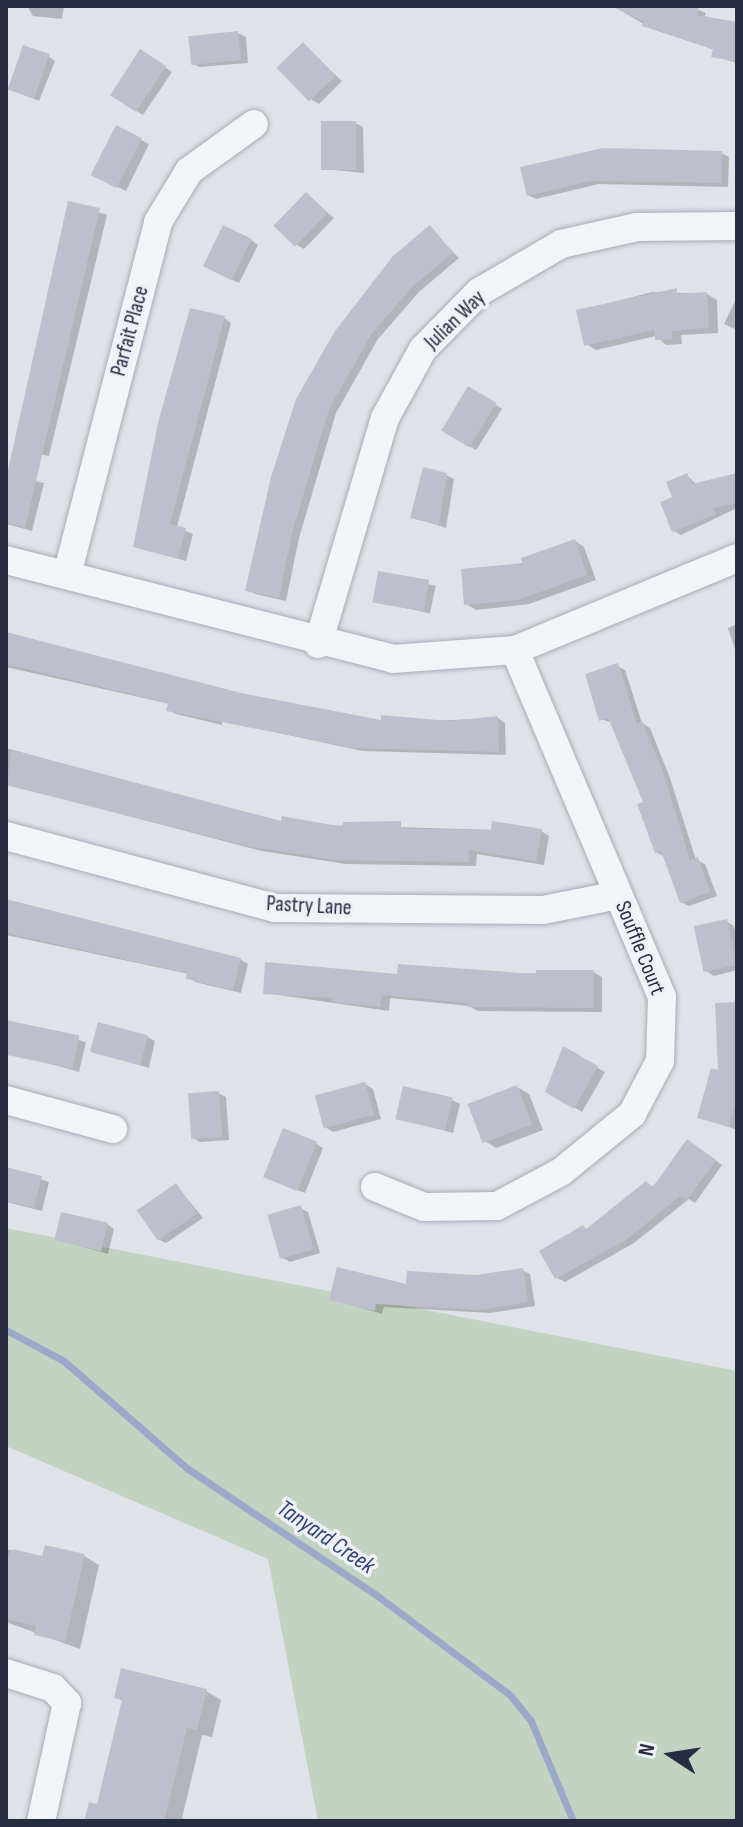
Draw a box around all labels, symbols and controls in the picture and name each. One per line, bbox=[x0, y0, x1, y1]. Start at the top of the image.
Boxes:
street label: Parfait Place bbox=[105, 283, 155, 379]
street label: Julian Way bbox=[419, 285, 491, 355]
street label: Pastry Lane bbox=[266, 891, 352, 921]
street label: Souffle Court bbox=[609, 897, 671, 999]
water label: Tanyard Creek bbox=[272, 1494, 380, 1580]
north arrow bbox=[631, 1715, 711, 1795]
text: N bbox=[633, 1741, 661, 1758]

